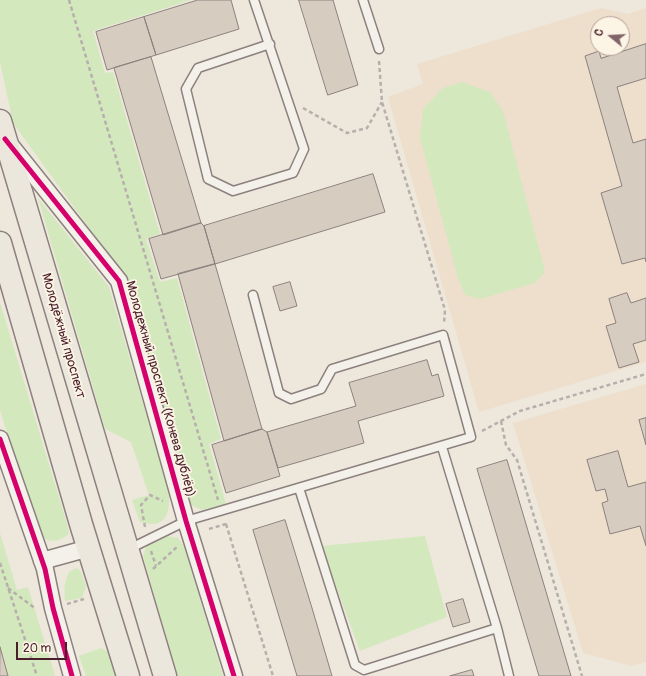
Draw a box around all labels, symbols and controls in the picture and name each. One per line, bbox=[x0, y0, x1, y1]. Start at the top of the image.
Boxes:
north arrow bbox=[590, 16, 630, 56]
text: С bbox=[592, 27, 606, 38]
street label: Молодёжный проспект bbox=[38, 271, 88, 401]
street label: Молодежный проспект (Конева дублёр) bbox=[122, 279, 198, 499]
scale bar bbox=[18, 634, 69, 660]
text: 20 m bbox=[23, 641, 51, 656]

